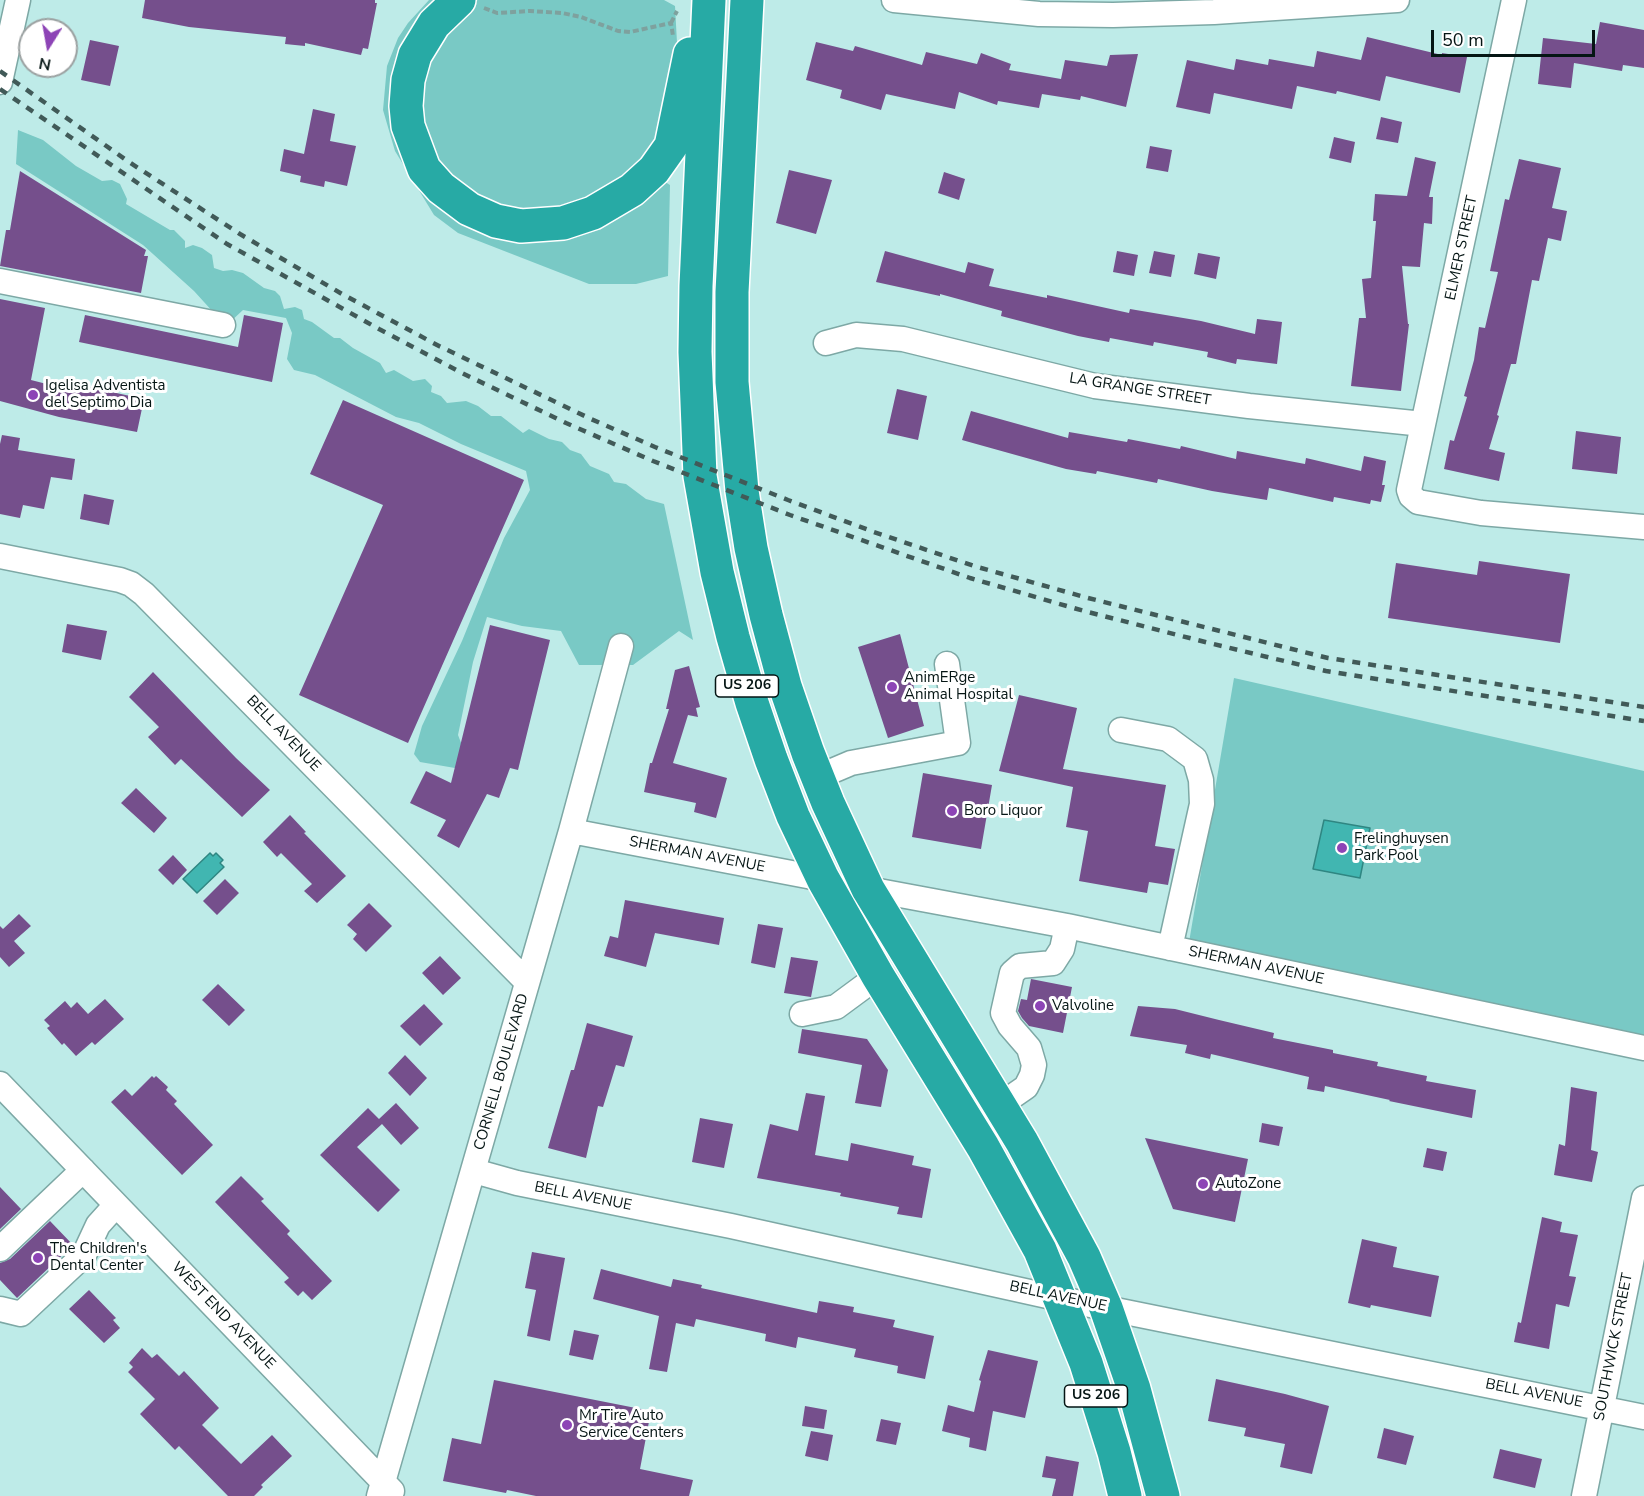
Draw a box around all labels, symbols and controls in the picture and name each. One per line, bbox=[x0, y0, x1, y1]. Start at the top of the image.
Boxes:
north arrow bbox=[18, 18, 78, 78]
scale bar bbox=[1434, 18, 1598, 56]
text: 50 m bbox=[1442, 28, 1484, 52]
text: N bbox=[37, 52, 53, 76]
street label: ELMER STREET bbox=[1442, 194, 1482, 302]
street label: LA GRANGE STREET bbox=[1068, 370, 1212, 410]
place label: Igelisa Adventista del Septimo Dia bbox=[45, 377, 165, 412]
marker: Igelisa Adventista del Septimo Dia bbox=[26, 388, 40, 402]
place label: AnimERge Animal Hospital bbox=[904, 669, 1013, 704]
road number: US 206 bbox=[716, 675, 778, 697]
marker: AnimERge Animal Hospital bbox=[885, 680, 899, 694]
street label: BELL AVENUE bbox=[242, 692, 324, 776]
place label: Boro Liquor bbox=[964, 802, 1042, 820]
marker: Boro Liquor bbox=[945, 804, 959, 818]
place label: Frelinghuysen Park Pool bbox=[1354, 830, 1449, 865]
street label: SHERMAN AVENUE bbox=[628, 833, 766, 877]
marker: Frelinghuysen Park Pool bbox=[1335, 841, 1349, 855]
street label: SHERMAN AVENUE bbox=[1187, 943, 1325, 989]
street label: CORNELL BOULEVARD bbox=[471, 992, 533, 1152]
place label: Valvoline bbox=[1052, 997, 1114, 1015]
marker: Valvoline bbox=[1033, 999, 1047, 1013]
place label: AutoZone bbox=[1215, 1175, 1281, 1193]
marker: AutoZone bbox=[1196, 1177, 1210, 1191]
street label: BELL AVENUE bbox=[533, 1179, 633, 1215]
place label: The Children's Dental Center bbox=[50, 1240, 147, 1275]
marker: The Children's Dental Center bbox=[31, 1251, 45, 1265]
street label: WEST END AVENUE bbox=[167, 1259, 279, 1373]
street label: SOUTHWICK STREET bbox=[1591, 1272, 1637, 1422]
street label: BELL AVENUE bbox=[1008, 1278, 1108, 1316]
street label: BELL AVENUE bbox=[1484, 1376, 1584, 1412]
road number: US 206 bbox=[1064, 1385, 1128, 1407]
place label: Mr Tire Auto Service Centers bbox=[579, 1407, 684, 1442]
marker: Mr Tire Auto Service Centers bbox=[560, 1418, 574, 1432]

